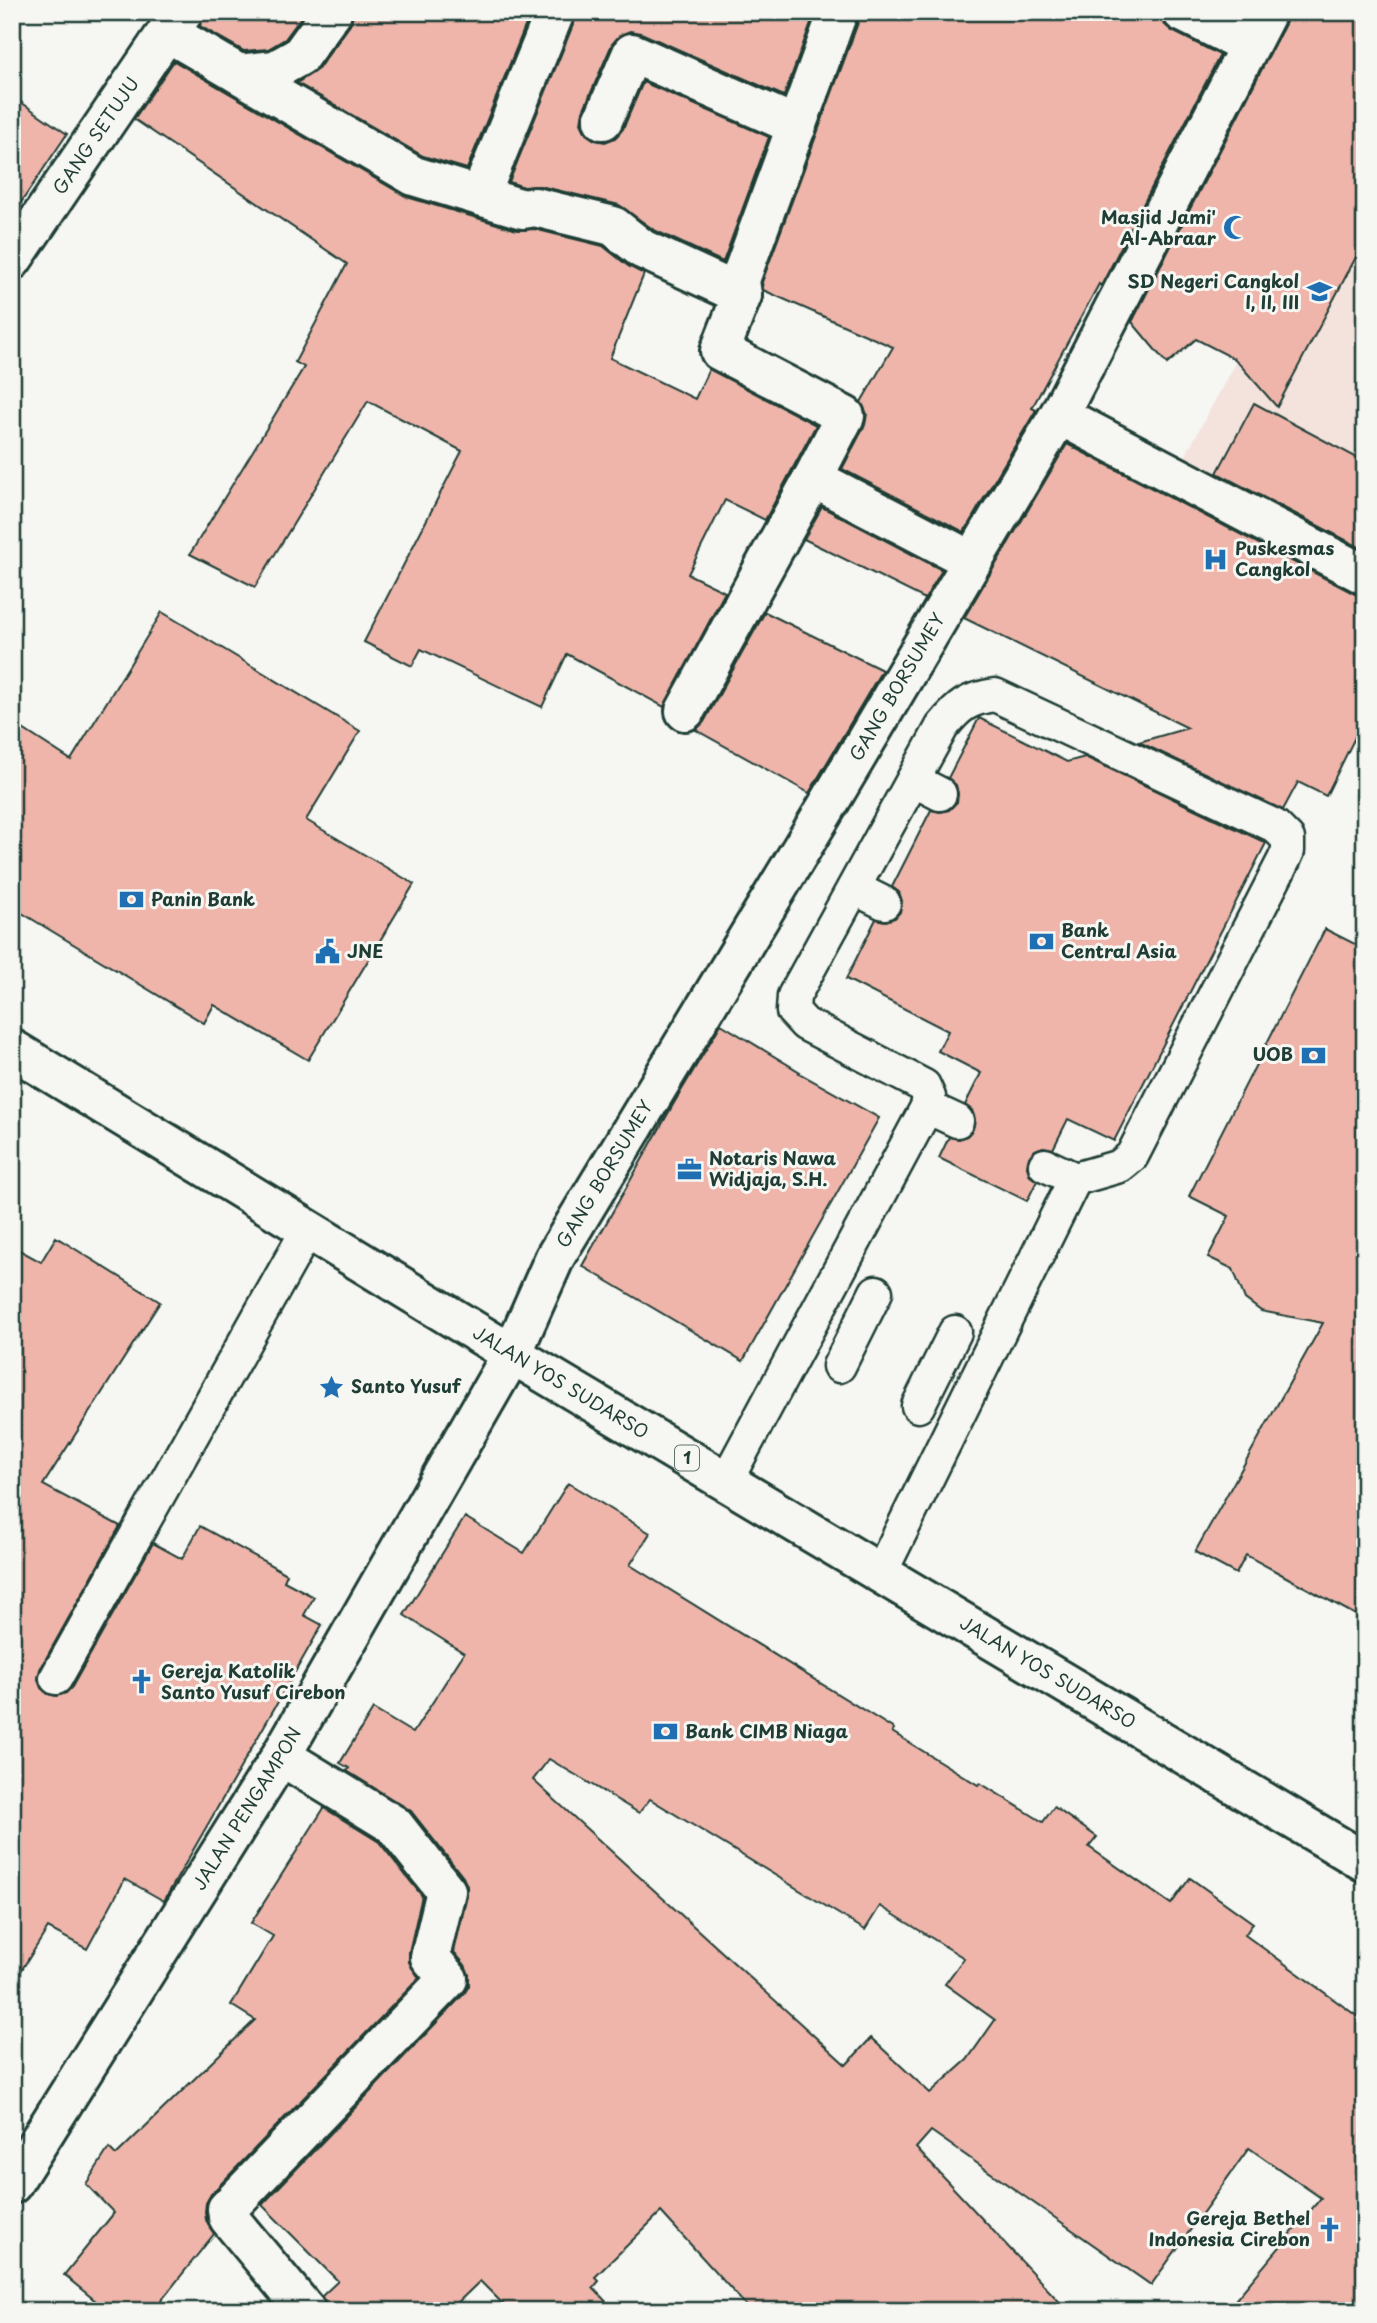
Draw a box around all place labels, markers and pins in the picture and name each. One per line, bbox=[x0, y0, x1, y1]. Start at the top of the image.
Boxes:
place label: Masjid Jami' Al-Abraar bbox=[1101, 203, 1217, 251]
mosque icon: Masjid Jami' Al-Abraar bbox=[1222, 214, 1250, 242]
place label: SD Negeri Cangkol I, II, III bbox=[1128, 267, 1299, 315]
school or university icon: SD Negeri Cangkol I, II, III bbox=[1305, 278, 1333, 306]
place label: Puskesmas Cangkol bbox=[1235, 534, 1334, 582]
hospital icon: Puskesmas Cangkol bbox=[1201, 545, 1229, 573]
place label: Panin Bank bbox=[151, 885, 255, 912]
bank icon: Panin Bank bbox=[117, 886, 145, 914]
place label: Bank Central Asia bbox=[1061, 916, 1177, 964]
bank icon: Bank Central Asia bbox=[1027, 927, 1055, 955]
place label: JNE bbox=[347, 937, 383, 964]
public building icon: JNE bbox=[313, 938, 341, 966]
place label: UOB bbox=[1252, 1040, 1293, 1067]
bank icon: UOB bbox=[1299, 1041, 1327, 1069]
place label: Notaris Nawa Widjaja, S.H. bbox=[709, 1144, 836, 1192]
office icon: Notaris Nawa Widjaja, S.H. bbox=[675, 1155, 703, 1183]
place label: Santo Yusuf bbox=[351, 1372, 462, 1399]
place icon: Santo Yusuf bbox=[317, 1373, 345, 1401]
place label: Gereja Katolik Santo Yusuf Cirebon bbox=[161, 1657, 346, 1705]
church icon: Gereja Katolik Santo Yusuf Cirebon bbox=[127, 1668, 155, 1696]
place label: Bank CIMB Niaga bbox=[685, 1717, 849, 1744]
bank icon: Bank CIMB Niaga bbox=[651, 1718, 679, 1746]
place label: Gereja Bethel Indonesia Cirebon bbox=[1149, 2204, 1310, 2252]
church icon: Gereja Bethel Indonesia Cirebon bbox=[1316, 2215, 1344, 2243]

